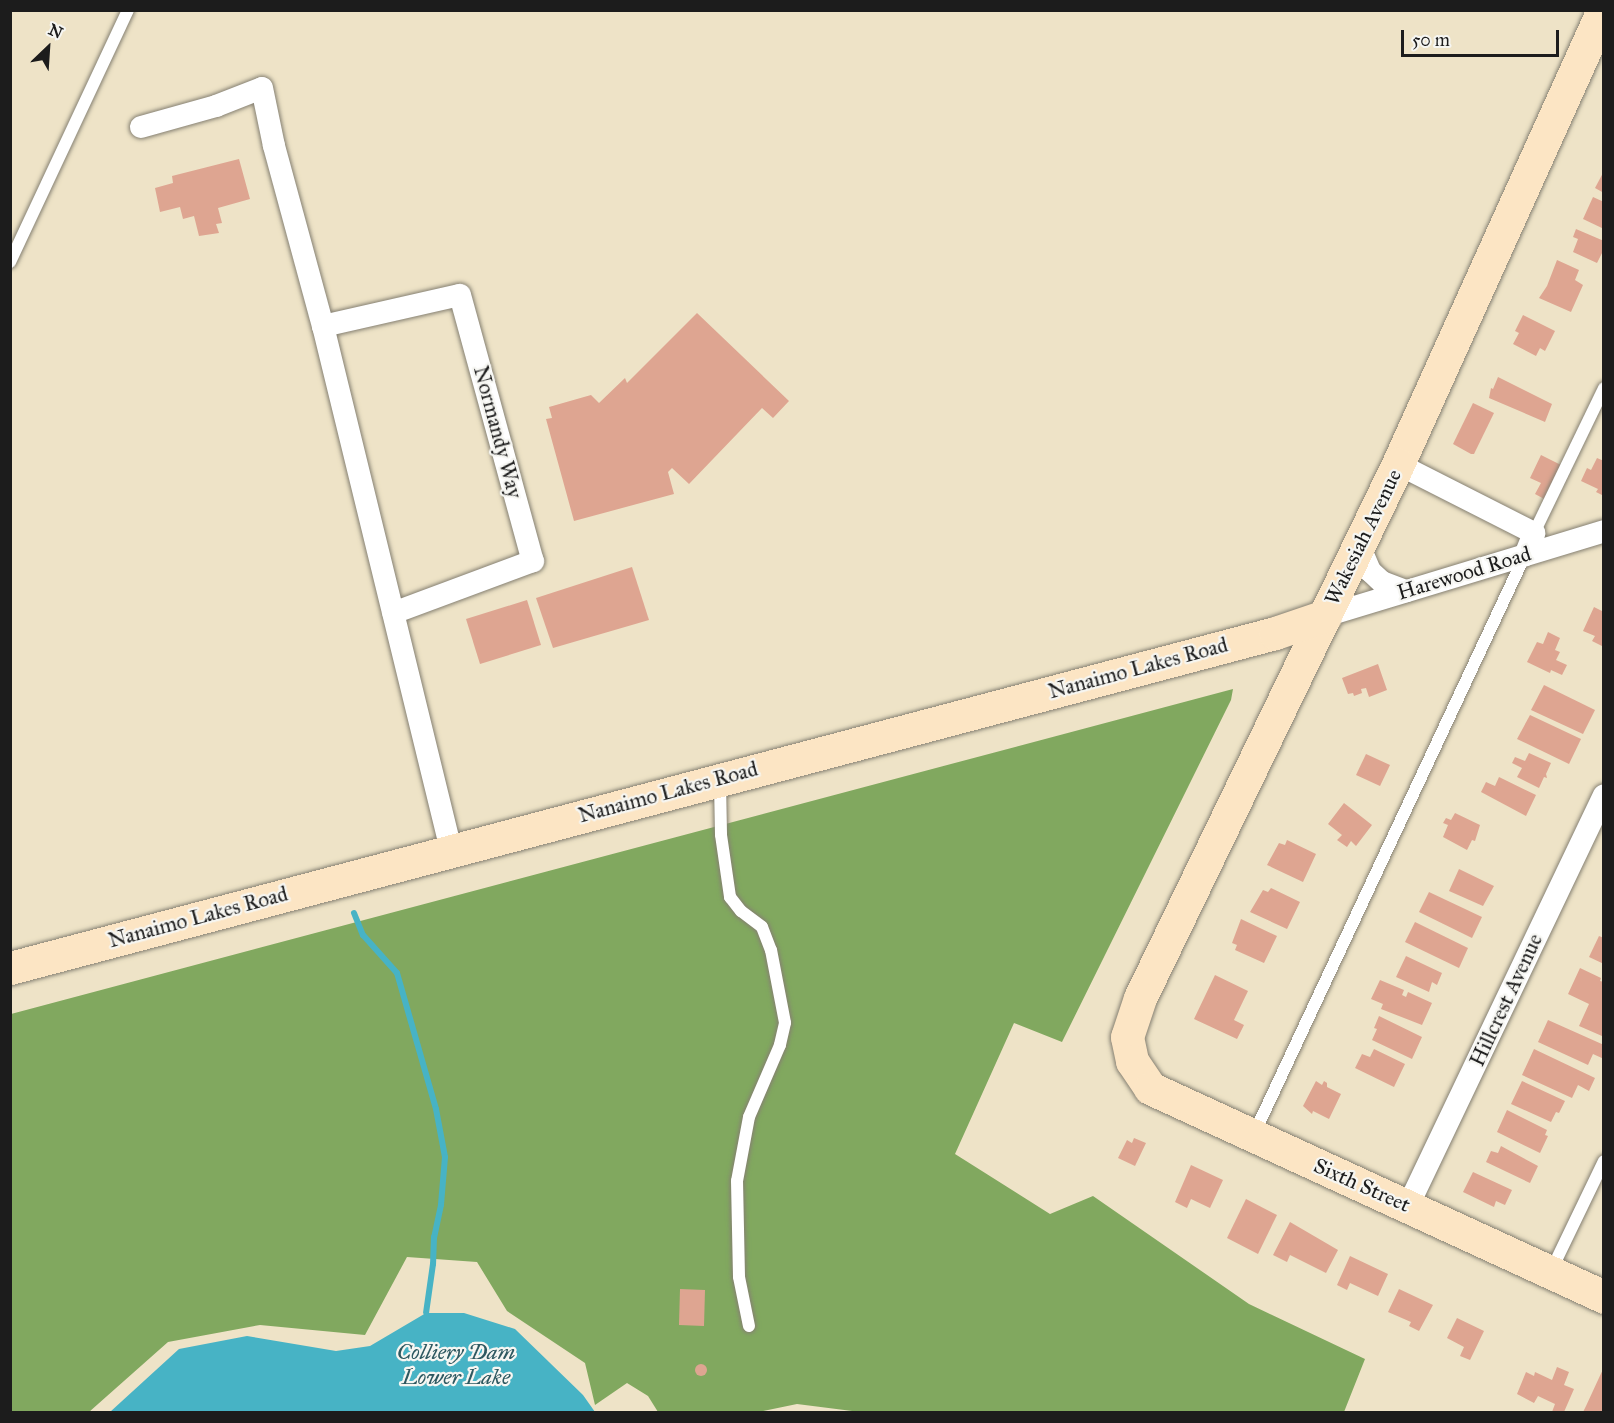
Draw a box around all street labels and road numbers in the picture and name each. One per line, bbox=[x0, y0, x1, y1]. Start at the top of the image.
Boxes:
street label: Normandy Way bbox=[468, 363, 528, 501]
street label: Wakesiah Avenue bbox=[1319, 465, 1407, 609]
street label: Harewood Road bbox=[1394, 541, 1534, 605]
street label: Nanaimo Lakes Road bbox=[1046, 632, 1230, 704]
street label: Nanaimo Lakes Road bbox=[576, 756, 760, 828]
street label: Nanaimo Lakes Road bbox=[106, 881, 290, 953]
street label: Hillcrest Avenue bbox=[1464, 930, 1548, 1070]
street label: Sixth Street bbox=[1310, 1153, 1414, 1217]

